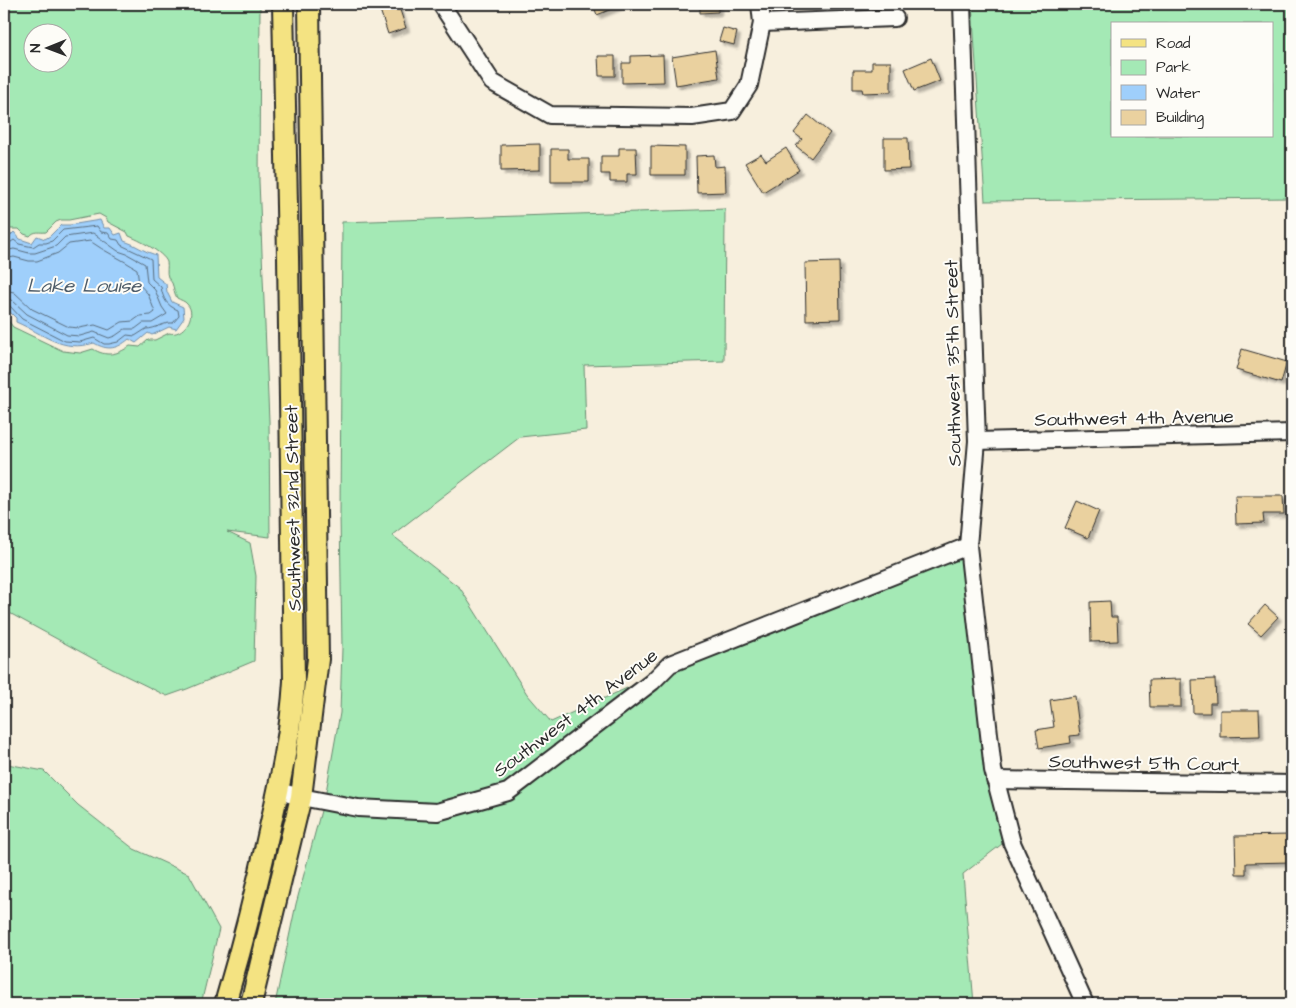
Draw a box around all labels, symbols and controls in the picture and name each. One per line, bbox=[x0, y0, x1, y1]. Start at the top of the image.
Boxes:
north arrow bbox=[22, 22, 72, 72]
legend bbox=[1111, 22, 1274, 138]
text: Road bbox=[1156, 33, 1191, 54]
text: N bbox=[26, 43, 46, 53]
text: Park bbox=[1156, 57, 1191, 78]
text: Water bbox=[1156, 83, 1200, 104]
text: Building bbox=[1156, 107, 1204, 129]
street label: Southwest 35th Street bbox=[938, 259, 969, 466]
water label: Lake Louise bbox=[27, 272, 142, 300]
street label: Southwest 4th Avenue bbox=[1034, 403, 1234, 434]
street label: Southwest 32nd Street bbox=[278, 404, 309, 611]
street label: Southwest 4th Avenue bbox=[488, 642, 664, 784]
street label: Southwest 5th Court bbox=[1049, 748, 1240, 779]

